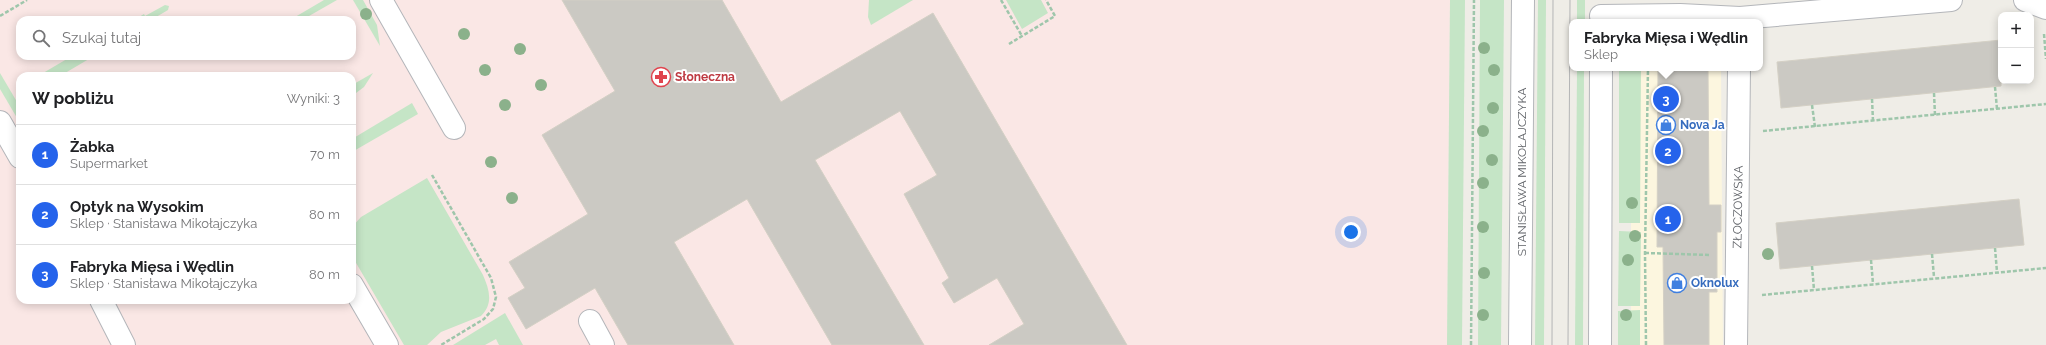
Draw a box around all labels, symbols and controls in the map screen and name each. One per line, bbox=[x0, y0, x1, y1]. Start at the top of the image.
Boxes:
map controls bbox=[1998, 12, 2034, 84]
button: + bbox=[1998, 12, 2034, 48]
search box bbox=[16, 16, 356, 60]
popup bbox=[1569, 19, 1763, 71]
icon: search bbox=[30, 27, 52, 49]
text: Szukaj tutaj bbox=[62, 29, 141, 47]
text: Fabryka Mięsa i Wędlin bbox=[1584, 29, 1748, 47]
text: Sklep bbox=[1584, 47, 1618, 62]
button: − bbox=[1998, 48, 2034, 84]
pharmacy icon: Słoneczna bbox=[650, 66, 672, 88]
place label: Słoneczna bbox=[675, 70, 735, 84]
pin: 3 bbox=[1653, 84, 1679, 114]
text: W pobliżu bbox=[32, 88, 114, 108]
street label: STANISŁAWA MIKOŁAJCZYKA bbox=[1515, 88, 1529, 256]
text: Wyniki: 3 bbox=[287, 91, 340, 106]
shop icon: Nova Ja bbox=[1655, 114, 1677, 136]
place label: Nova Ja bbox=[1680, 118, 1725, 132]
pin: 2 bbox=[1655, 136, 1681, 166]
text: Żabka bbox=[70, 138, 114, 156]
text: 1 bbox=[42, 147, 48, 162]
text: 70 m bbox=[310, 147, 340, 162]
text: Supermarket bbox=[70, 156, 148, 171]
street label: ZŁOCZOWSKA bbox=[1730, 165, 1746, 249]
text: Optyk na Wysokim bbox=[70, 198, 204, 216]
pin: 1 bbox=[1655, 204, 1681, 234]
text: 2 bbox=[41, 207, 49, 222]
text: 80 m bbox=[309, 207, 340, 222]
text: Sklep · Stanisława Mikołajczyka bbox=[70, 216, 257, 231]
your location bbox=[1341, 222, 1361, 242]
text: Fabryka Mięsa i Wędlin bbox=[70, 258, 234, 276]
text: 3 bbox=[41, 267, 49, 282]
text: 80 m bbox=[309, 267, 340, 282]
shop icon: Oknolux bbox=[1666, 272, 1688, 294]
text: Sklep · Stanisława Mikołajczyka bbox=[70, 276, 257, 291]
place label: Oknolux bbox=[1691, 276, 1740, 290]

